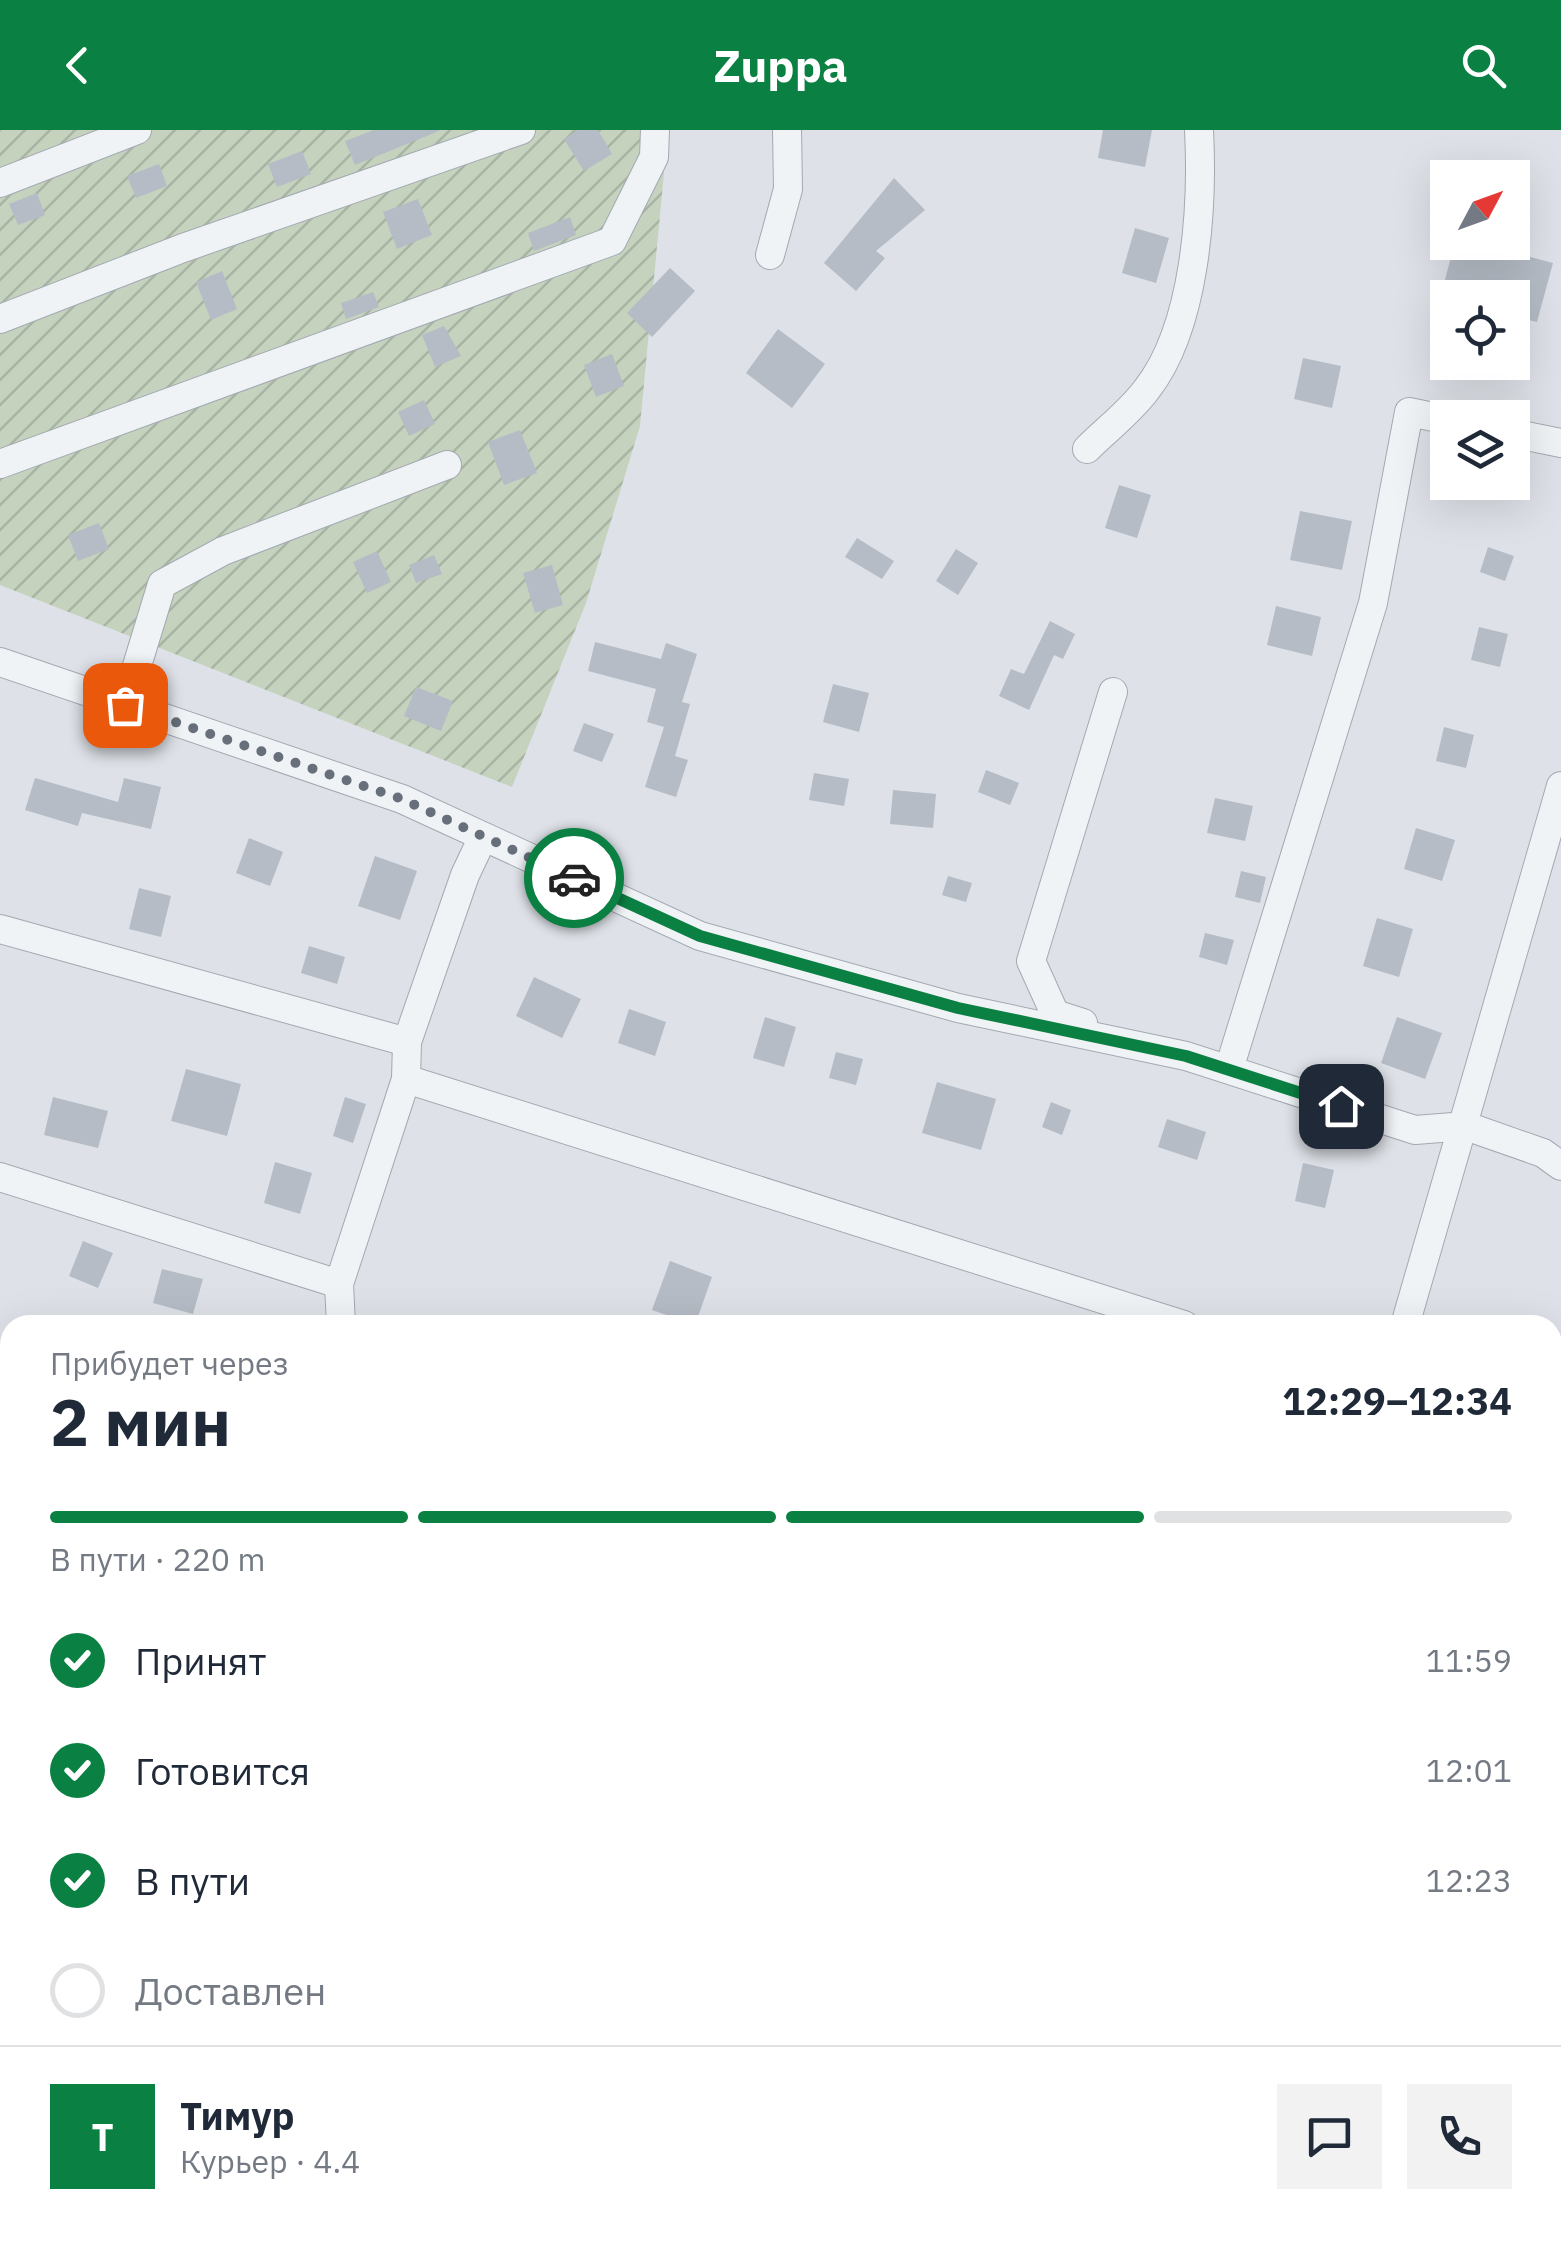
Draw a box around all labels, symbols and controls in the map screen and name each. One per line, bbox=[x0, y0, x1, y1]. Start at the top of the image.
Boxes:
text: Zuppa bbox=[713, 36, 848, 94]
icon: back bbox=[50, 38, 105, 93]
icon: search bbox=[1456, 38, 1511, 93]
north arrow bbox=[1430, 160, 1530, 260]
map controls bbox=[1430, 160, 1530, 500]
button: locate bbox=[1430, 280, 1530, 380]
button: layers bbox=[1430, 400, 1530, 500]
pin bbox=[83, 663, 168, 748]
icon: bag bbox=[98, 678, 153, 733]
courier bbox=[524, 828, 624, 928]
icon: car bbox=[547, 851, 602, 906]
pin bbox=[1299, 1064, 1384, 1149]
icon: home bbox=[1314, 1079, 1369, 1134]
text: Прибудет через bbox=[50, 1342, 289, 1384]
text: 12:29–12:34 bbox=[1282, 1376, 1512, 1425]
text: 2 мин bbox=[50, 1379, 231, 1464]
text: В пути · 220 m bbox=[50, 1538, 266, 1580]
icon: check bbox=[50, 1633, 105, 1688]
text: Принят bbox=[135, 1636, 266, 1685]
text: 11:59 bbox=[1426, 1639, 1512, 1681]
icon: check bbox=[50, 1743, 105, 1798]
text: Готовится bbox=[135, 1746, 310, 1795]
text: 12:01 bbox=[1426, 1749, 1512, 1791]
icon: check bbox=[50, 1853, 105, 1908]
text: В пути bbox=[135, 1856, 250, 1905]
text: 12:23 bbox=[1426, 1859, 1512, 1901]
text: Доставлен bbox=[135, 1966, 326, 2015]
button: chat bbox=[1277, 2084, 1382, 2189]
button: phone bbox=[1407, 2084, 1512, 2189]
text: Тимур bbox=[180, 2091, 295, 2140]
text: Т bbox=[91, 2112, 114, 2161]
text: Курьер · 4.4 bbox=[180, 2140, 360, 2182]

